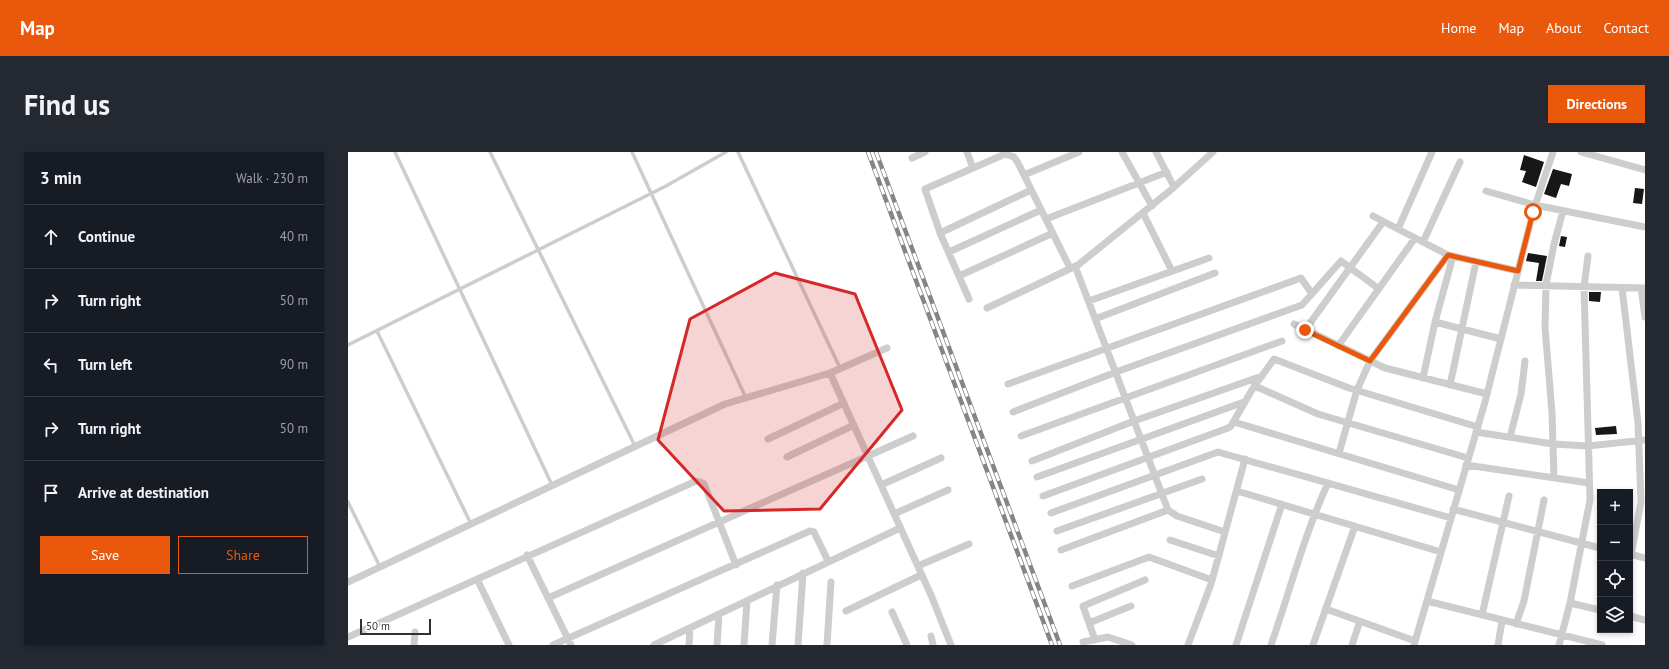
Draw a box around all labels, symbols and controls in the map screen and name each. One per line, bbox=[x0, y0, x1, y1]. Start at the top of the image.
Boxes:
text: Map bbox=[20, 16, 55, 40]
text: Home bbox=[1441, 19, 1476, 37]
text: Map bbox=[1498, 19, 1524, 37]
text: About bbox=[1546, 19, 1582, 37]
text: Contact bbox=[1604, 19, 1649, 37]
button: Directions bbox=[1548, 85, 1645, 123]
text: Find us bbox=[24, 86, 110, 123]
text: 3 min bbox=[40, 167, 81, 189]
text: Walk · 230 m bbox=[236, 170, 308, 187]
route start bbox=[1524, 203, 1542, 221]
icon: ahead bbox=[40, 226, 62, 248]
text: Continue bbox=[78, 227, 135, 246]
text: 40 m bbox=[280, 228, 308, 245]
icon: right bbox=[40, 290, 62, 312]
text: Turn right bbox=[78, 291, 141, 310]
text: 50 m bbox=[280, 292, 308, 309]
route end bbox=[1296, 321, 1314, 339]
icon: left bbox=[40, 354, 62, 376]
text: Turn left bbox=[78, 355, 132, 374]
text: 90 m bbox=[280, 356, 308, 373]
icon: right bbox=[40, 418, 62, 440]
text: Turn right bbox=[78, 419, 141, 438]
text: 50 m bbox=[280, 420, 308, 437]
icon: arrive bbox=[40, 482, 62, 504]
text: Arrive at destination bbox=[78, 483, 209, 502]
map controls bbox=[1597, 489, 1633, 633]
button: + bbox=[1597, 489, 1633, 525]
button: − bbox=[1597, 525, 1633, 561]
button: Save bbox=[40, 536, 170, 574]
button: Share bbox=[178, 536, 308, 574]
button: locate bbox=[1597, 561, 1633, 597]
button: layers bbox=[1597, 597, 1633, 633]
scale bar bbox=[360, 617, 431, 636]
text: 50 m bbox=[366, 619, 390, 633]

